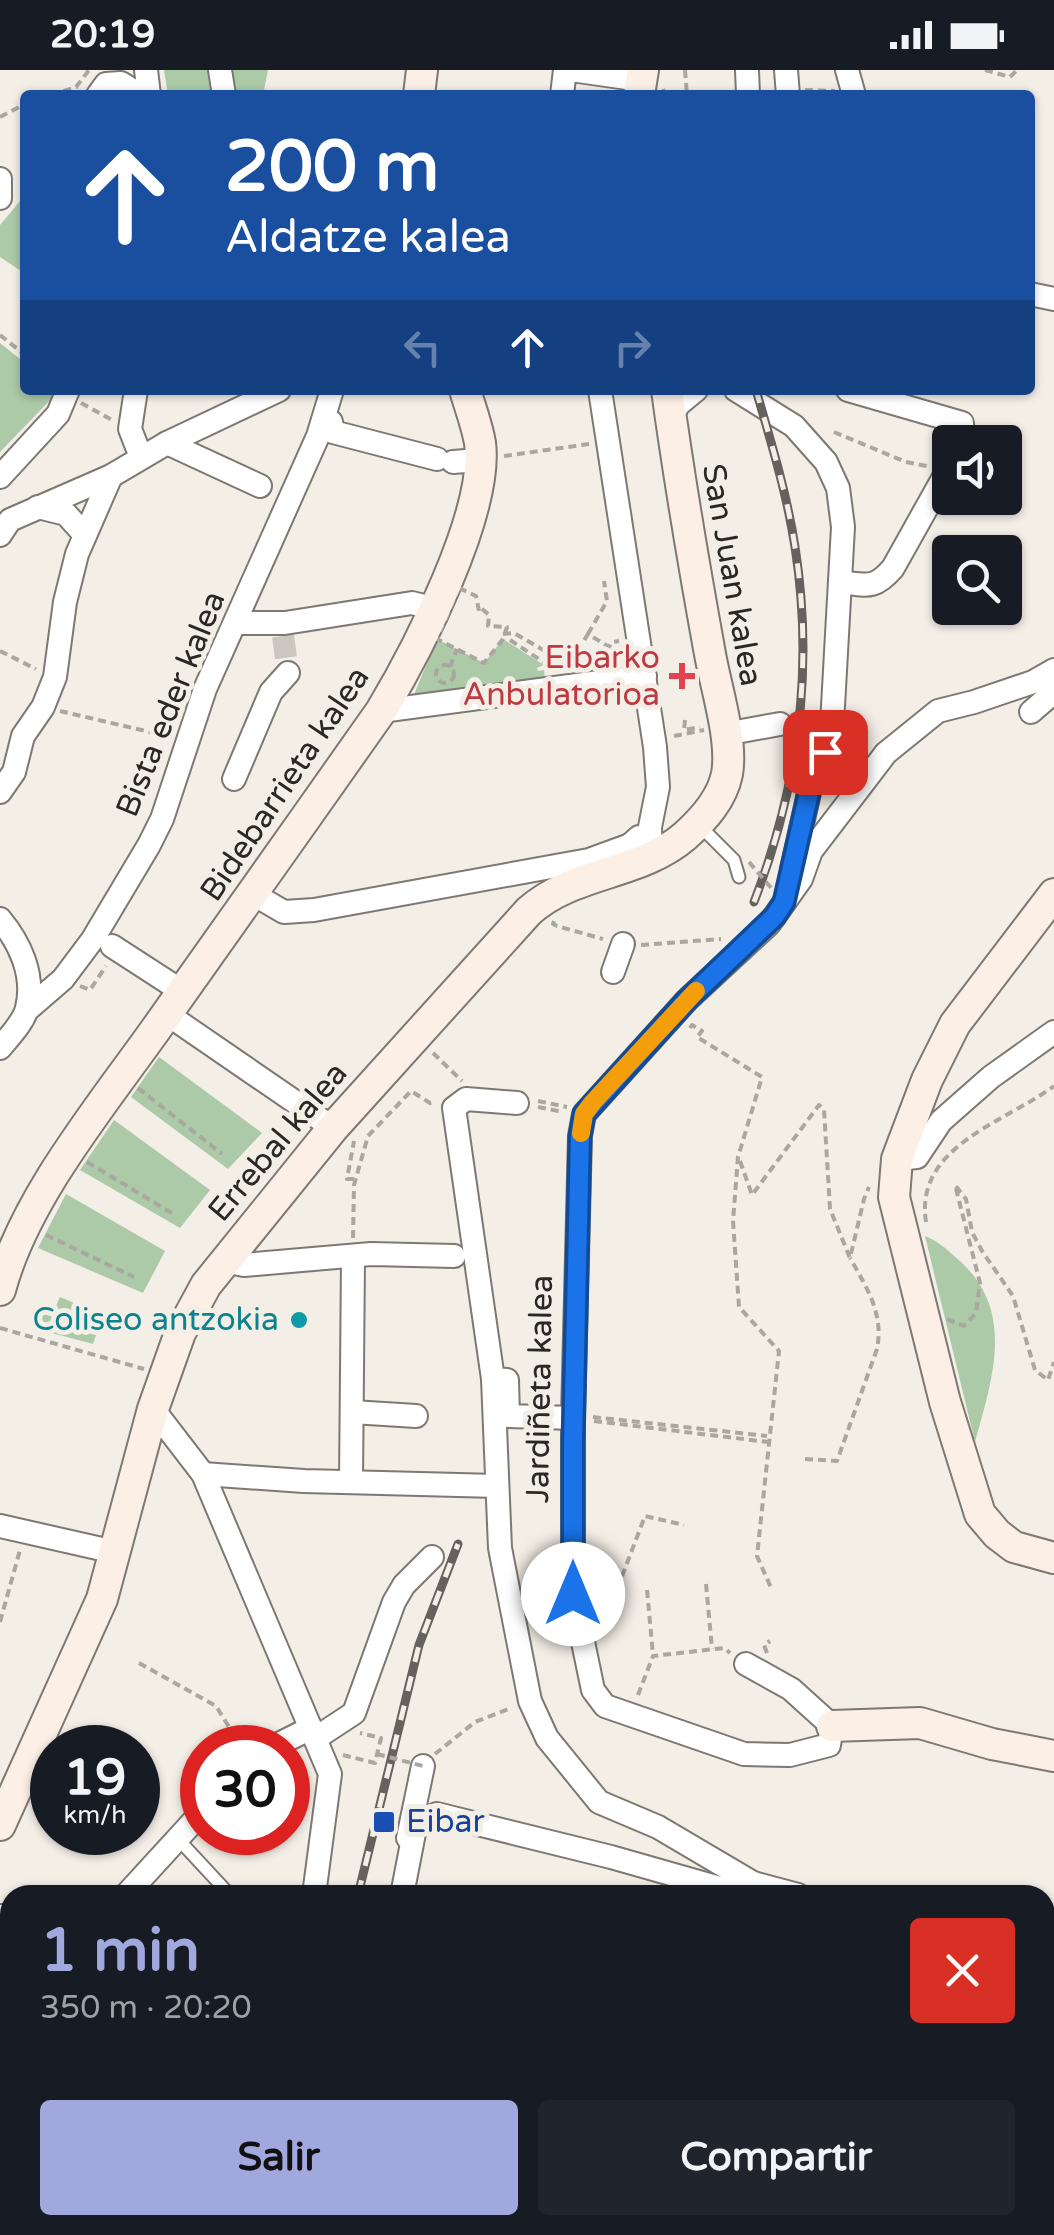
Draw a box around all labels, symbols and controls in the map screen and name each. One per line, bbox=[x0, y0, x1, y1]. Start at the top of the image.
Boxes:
text: 20:19 bbox=[50, 12, 155, 58]
text: 200 m bbox=[225, 126, 439, 210]
icon: ahead bbox=[60, 130, 190, 260]
text: Aldatze kalea bbox=[225, 211, 511, 265]
icon: left bbox=[395, 320, 450, 375]
icon: ahead bbox=[500, 320, 555, 375]
icon: right bbox=[605, 320, 660, 375]
map controls bbox=[932, 425, 1022, 625]
button: sound bbox=[932, 425, 1022, 515]
street label: San Juan kalea bbox=[694, 461, 770, 689]
button: search bbox=[932, 535, 1022, 625]
street label: Bista eder kalea bbox=[108, 586, 234, 822]
place label: Eibarko Anbulatorioa bbox=[462, 639, 660, 714]
street label: Bidebarrieta kalea bbox=[192, 660, 378, 908]
marker: Eibarko Anbulatorioa bbox=[669, 663, 695, 689]
pin bbox=[783, 710, 868, 795]
icon: arrive bbox=[798, 725, 853, 780]
street label: Errebal kalea bbox=[200, 1055, 356, 1229]
street label: Jardiñeta kalea bbox=[519, 1275, 561, 1503]
place label: Coliseo antzokia bbox=[33, 1301, 279, 1339]
marker: Coliseo antzokia bbox=[288, 1309, 310, 1331]
position arrow bbox=[521, 1542, 625, 1646]
speed limit sign: 30 bbox=[180, 1725, 310, 1855]
text: 19 bbox=[64, 1748, 126, 1808]
text: km/h bbox=[64, 1800, 126, 1830]
place label: Eibar bbox=[406, 1803, 486, 1841]
marker: Eibar bbox=[371, 1809, 397, 1835]
text: 1 min bbox=[40, 1915, 200, 1987]
button: close bbox=[910, 1918, 1015, 2023]
text: 350 m · 20:20 bbox=[40, 1989, 252, 2027]
button: Salir bbox=[40, 2100, 518, 2215]
button: Compartir bbox=[538, 2100, 1015, 2215]

